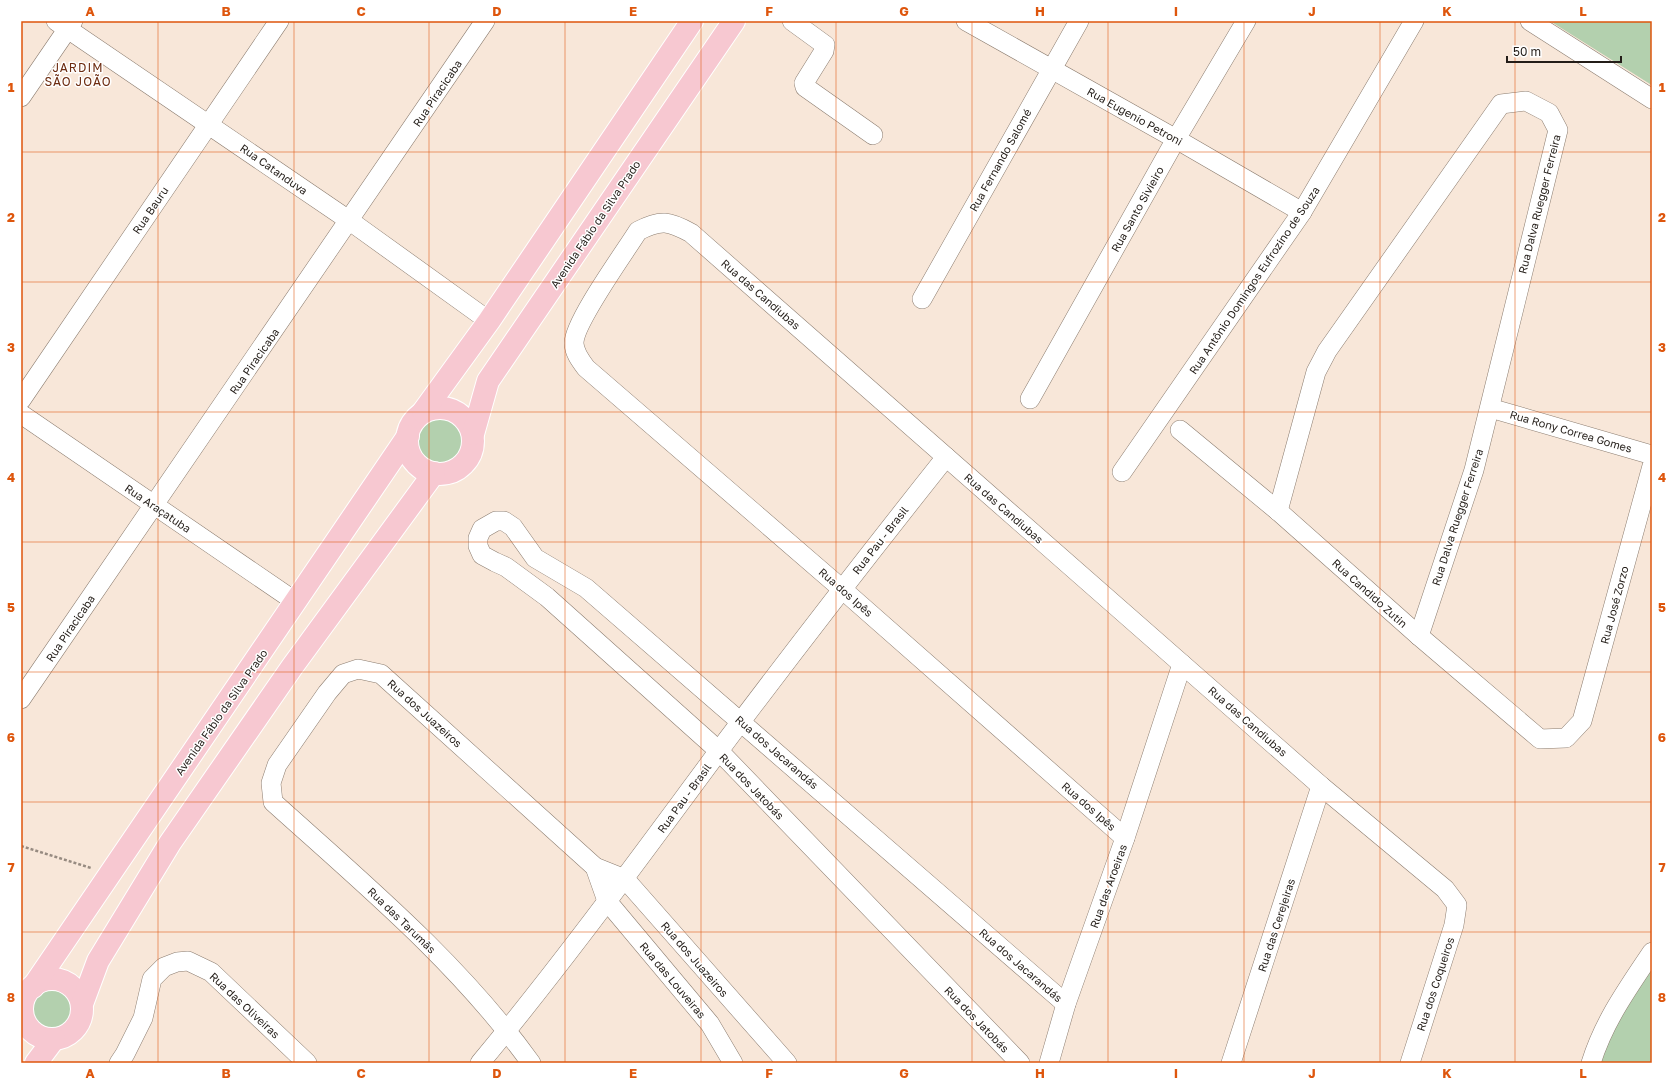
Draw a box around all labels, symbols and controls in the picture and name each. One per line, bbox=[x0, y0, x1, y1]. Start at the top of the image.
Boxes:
text: A bbox=[85, 3, 95, 19]
text: B bbox=[221, 3, 231, 19]
text: C bbox=[356, 3, 366, 19]
text: D bbox=[492, 3, 502, 19]
text: E bbox=[629, 3, 637, 19]
text: F bbox=[765, 3, 773, 19]
text: G bbox=[899, 3, 909, 19]
text: H bbox=[1035, 3, 1045, 19]
text: I bbox=[1174, 3, 1178, 19]
text: J bbox=[1308, 3, 1316, 19]
text: K bbox=[1442, 3, 1452, 19]
text: L bbox=[1579, 3, 1587, 19]
scale bar bbox=[1507, 38, 1621, 64]
text: 50 m bbox=[1513, 44, 1541, 59]
street label: Rua Piracicaba bbox=[410, 57, 464, 129]
district label: JARDIM SÃO JOÃO bbox=[44, 60, 112, 89]
text: 1 bbox=[8, 79, 15, 95]
text: 1 bbox=[1659, 79, 1666, 95]
street label: Rua Eugenio Petroni bbox=[1085, 84, 1185, 148]
street label: Rua Fernando Salomé bbox=[966, 106, 1034, 214]
street label: Rua Dalva Ruegger Ferreira bbox=[1515, 133, 1563, 275]
street label: Rua Catanduva bbox=[238, 141, 310, 197]
street label: Avenida Fábio da Silva Prado bbox=[547, 158, 643, 290]
street label: Rua Santo Sivieiro bbox=[1108, 164, 1166, 254]
street label: Rua Bauru bbox=[129, 184, 171, 236]
street label: Rua Antônio Domingos Eufrozino de Souza bbox=[1186, 184, 1322, 376]
text: 2 bbox=[7, 209, 15, 225]
text: 2 bbox=[1658, 209, 1666, 225]
street label: Rua das Candiubas bbox=[719, 256, 803, 332]
street label: Rua Piracicaba bbox=[226, 326, 282, 396]
text: 3 bbox=[7, 339, 15, 355]
text: 3 bbox=[1658, 339, 1666, 355]
street label: Rua Rony Correa Gomes bbox=[1508, 407, 1634, 455]
street label: Rua Dalva Ruegger Ferreira bbox=[1429, 447, 1485, 587]
text: 4 bbox=[7, 469, 15, 485]
text: 4 bbox=[1658, 469, 1666, 485]
street label: Rua das Candiubas bbox=[962, 470, 1046, 546]
street label: Rua Araçatuba bbox=[123, 481, 193, 535]
street label: Rua Pau - Brasil bbox=[849, 503, 911, 577]
street label: Rua Candido Zutin bbox=[1330, 556, 1410, 630]
street label: Rua José Zorzo bbox=[1597, 564, 1631, 645]
street label: Rua dos Ipês bbox=[816, 565, 876, 619]
street label: Rua Piracicaba bbox=[43, 592, 97, 664]
text: 5 bbox=[7, 599, 15, 615]
text: 5 bbox=[1658, 599, 1666, 615]
street label: Avenida Fábio da Silva Prado bbox=[172, 646, 270, 778]
street label: Rua dos Juazeiros bbox=[385, 676, 465, 750]
street label: Rua das Candiubas bbox=[1206, 683, 1290, 759]
street label: Rua dos Jacarandás bbox=[733, 713, 821, 792]
text: 6 bbox=[7, 729, 15, 745]
text: 6 bbox=[1658, 729, 1666, 745]
street label: Rua dos Jatobás bbox=[717, 750, 787, 822]
street label: Rua Pau - Brasil bbox=[654, 760, 714, 835]
street label: Rua dos Ipês bbox=[1059, 779, 1119, 833]
street label: Rua das Aroeiras bbox=[1087, 842, 1129, 930]
text: 7 bbox=[7, 859, 15, 875]
text: 7 bbox=[1658, 859, 1666, 875]
street label: Rua das Cerejeiras bbox=[1255, 877, 1297, 973]
street label: Rua das Tarumãs bbox=[365, 884, 439, 956]
street label: Rua dos Juazeiros bbox=[659, 919, 731, 999]
street label: Rua dos Jacarandás bbox=[977, 926, 1065, 1005]
street label: Rua dos Coqueiros bbox=[1414, 935, 1456, 1033]
street label: Rua das Louveiras bbox=[637, 939, 709, 1021]
street label: Rua das Oliveiras bbox=[207, 969, 283, 1041]
street label: Rua dos Jatobás bbox=[942, 983, 1012, 1055]
text: 8 bbox=[7, 989, 15, 1005]
text: 8 bbox=[1658, 989, 1666, 1005]
text: A bbox=[85, 1065, 95, 1081]
text: B bbox=[221, 1065, 231, 1081]
text: C bbox=[356, 1065, 366, 1081]
text: D bbox=[492, 1065, 502, 1081]
text: E bbox=[629, 1065, 637, 1081]
text: F bbox=[765, 1065, 773, 1081]
text: G bbox=[899, 1065, 909, 1081]
text: H bbox=[1035, 1065, 1045, 1081]
text: I bbox=[1174, 1065, 1178, 1081]
text: J bbox=[1308, 1065, 1316, 1081]
text: K bbox=[1442, 1065, 1452, 1081]
text: L bbox=[1579, 1065, 1587, 1081]

